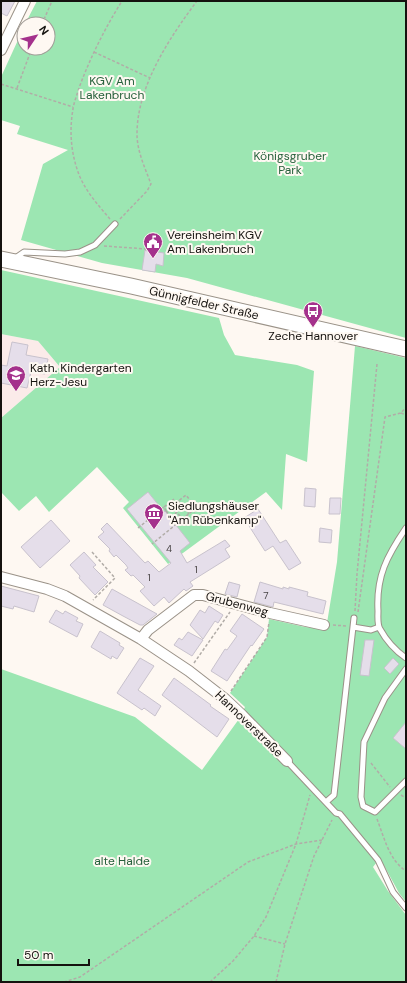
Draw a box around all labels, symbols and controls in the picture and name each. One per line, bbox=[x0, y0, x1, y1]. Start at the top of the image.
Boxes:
north arrow bbox=[16, 16, 56, 56]
text: N bbox=[36, 23, 52, 38]
park label: KGV Am Lakenbruch bbox=[80, 73, 144, 103]
park label: Königsgruber Park bbox=[254, 148, 327, 178]
place label: Vereinsheim KGV Am Lakenbruch bbox=[167, 227, 262, 257]
public building icon: Vereinsheim KGV Am Lakenbruch bbox=[142, 231, 164, 259]
street label: Günnigfelder Straße bbox=[148, 283, 260, 323]
bus stop icon: Zeche Hannover bbox=[302, 300, 324, 328]
place label: Zeche Hannover bbox=[268, 328, 358, 344]
place label: Kath. Kindergarten Herz-Jesu bbox=[30, 360, 132, 390]
school or university icon: Kath. Kindergarten Herz-Jesu bbox=[5, 364, 27, 392]
place label: Siedlungshäuser "Am Rübenkamp" bbox=[168, 498, 262, 528]
museum icon: Siedlungshäuser "Am Rübenkamp" bbox=[143, 502, 165, 530]
house number: 4 bbox=[166, 542, 172, 555]
house number: 1 bbox=[194, 563, 198, 576]
house number: 1 bbox=[147, 571, 151, 584]
street label: Grubenweg bbox=[204, 588, 270, 620]
house number: 7 bbox=[263, 589, 269, 602]
street label: Hannoverstraße bbox=[212, 687, 287, 761]
park label: alte Halde bbox=[94, 853, 150, 869]
scale bar bbox=[18, 941, 89, 967]
text: 50 m bbox=[24, 947, 53, 963]

